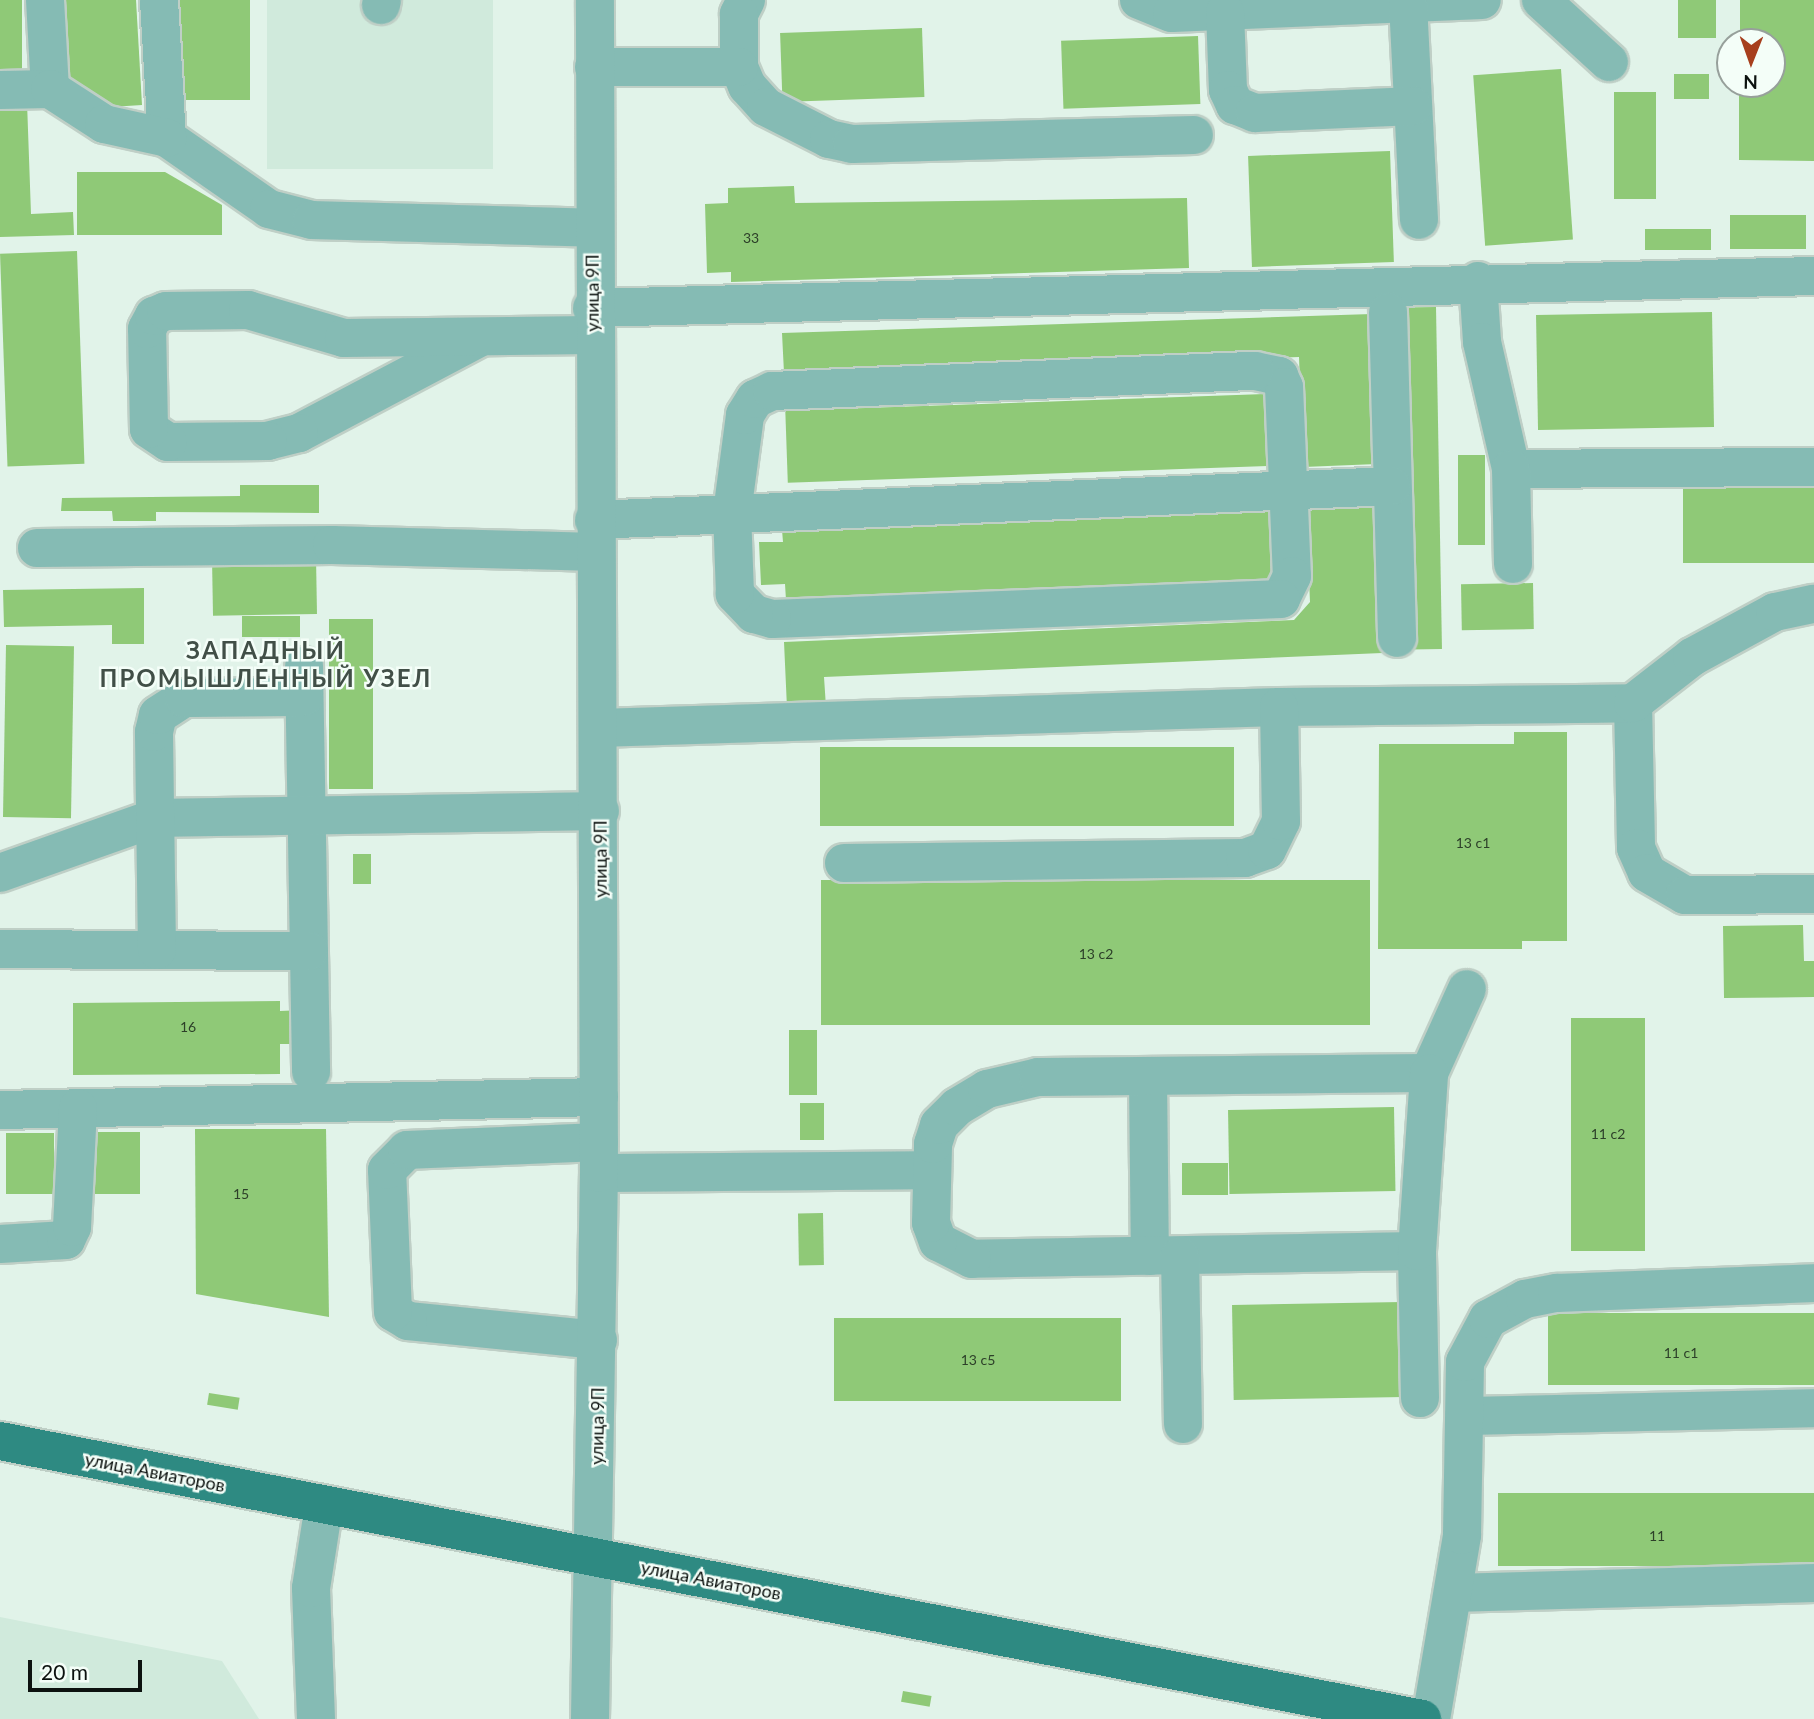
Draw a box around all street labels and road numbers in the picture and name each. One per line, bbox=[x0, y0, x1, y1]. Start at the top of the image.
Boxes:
street label: улица 9П bbox=[581, 254, 603, 332]
street label: улица 9П bbox=[589, 820, 611, 898]
street label: улица 9П bbox=[586, 1387, 608, 1465]
street label: улица Авиаторов bbox=[83, 1448, 227, 1496]
street label: улица Авиаторов bbox=[639, 1556, 783, 1604]

